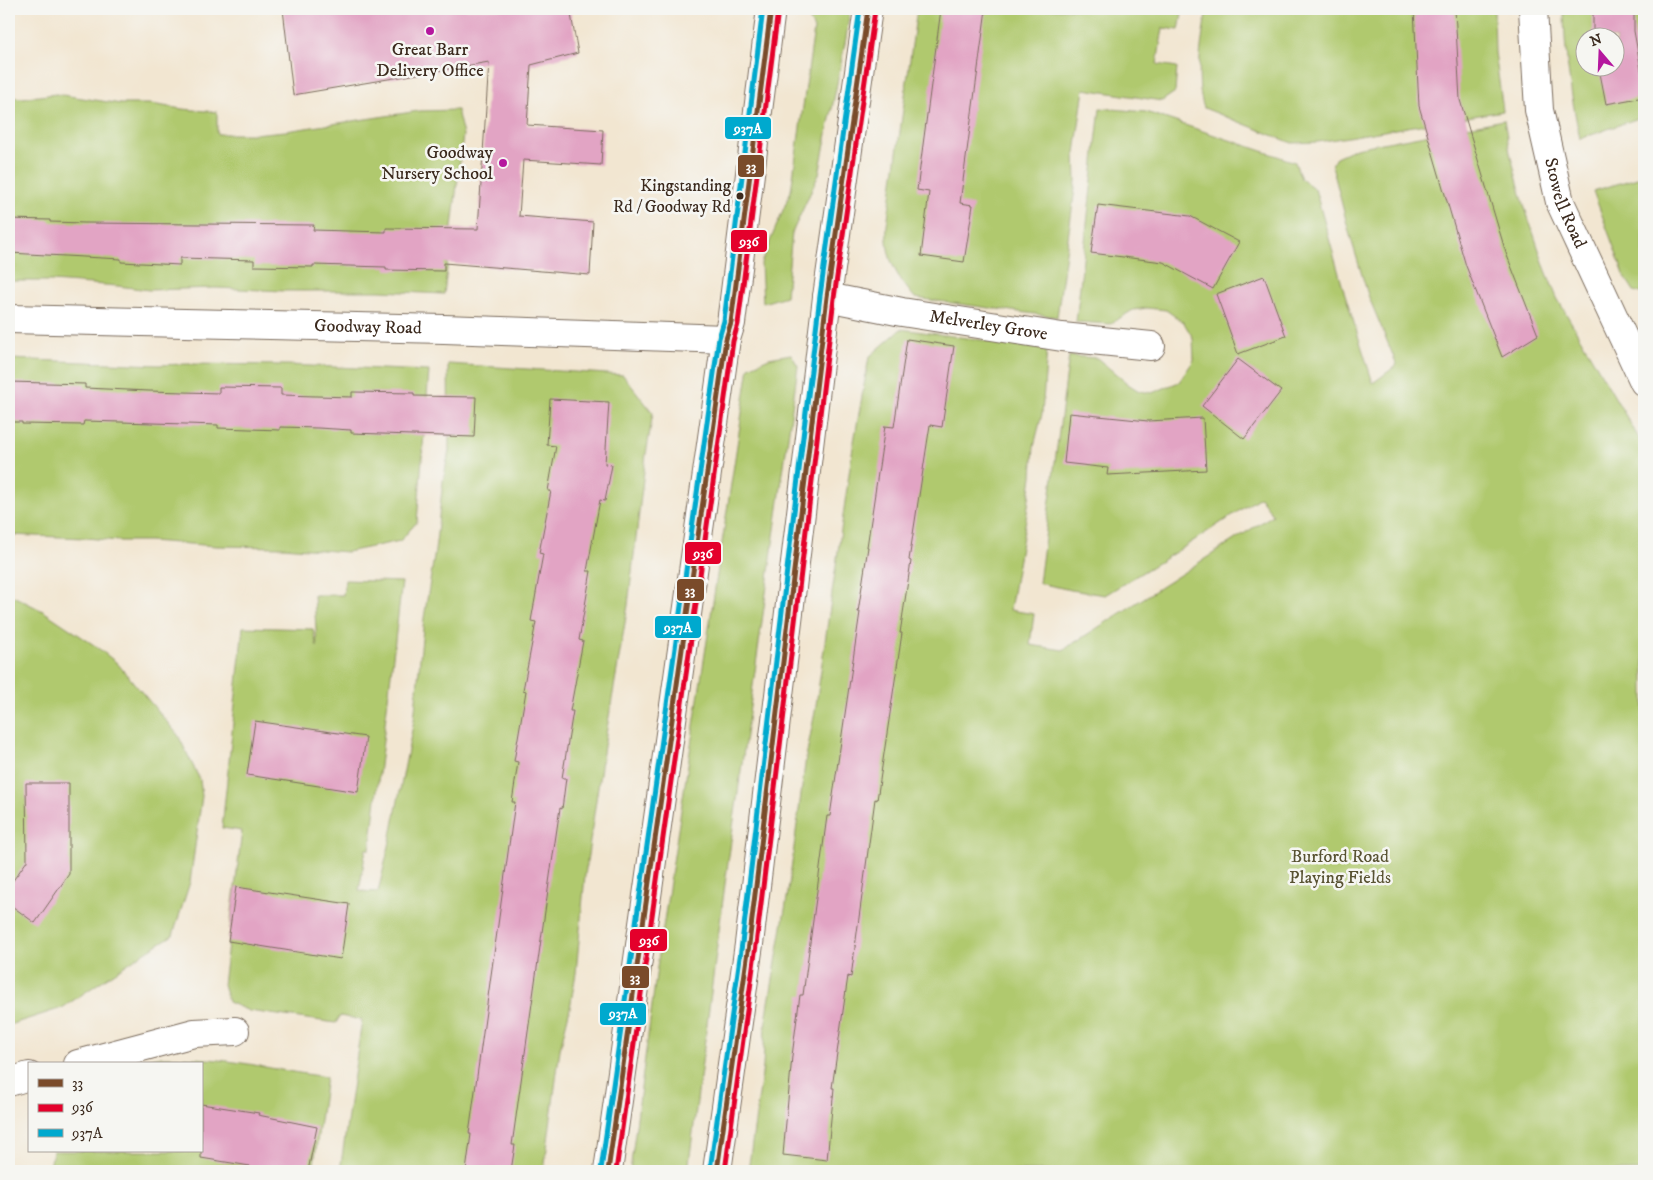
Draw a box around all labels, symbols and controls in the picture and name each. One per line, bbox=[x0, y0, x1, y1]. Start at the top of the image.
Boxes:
marker: Great Barr Delivery Office bbox=[424, 25, 436, 37]
north arrow bbox=[1576, 28, 1626, 78]
text: N bbox=[1588, 30, 1605, 51]
place label: Great Barr Delivery Office bbox=[376, 39, 484, 82]
line badge: 937A bbox=[724, 116, 772, 140]
text: 937A bbox=[733, 120, 763, 138]
place label: Goodway Nursery School bbox=[381, 142, 494, 185]
line badge: 33 bbox=[737, 154, 765, 178]
street label: Stowell Road bbox=[1539, 156, 1591, 252]
marker: Goodway Nursery School bbox=[497, 157, 509, 169]
text: 33 bbox=[746, 158, 756, 176]
place label: Kingstanding Rd / Goodway Rd bbox=[613, 175, 732, 218]
marker: Kingstanding Rd / Goodway Rd bbox=[735, 191, 745, 201]
line badge: 936 bbox=[730, 229, 768, 253]
text: 936 bbox=[738, 233, 759, 251]
street label: Melverley Grove bbox=[928, 305, 1049, 346]
street label: Goodway Road bbox=[314, 315, 422, 339]
line badge: 936 bbox=[684, 541, 722, 565]
text: 936 bbox=[692, 545, 713, 563]
line badge: 33 bbox=[676, 578, 705, 602]
text: 33 bbox=[685, 582, 695, 600]
line badge: 937A bbox=[654, 615, 702, 639]
text: 937A bbox=[663, 619, 693, 637]
park label: Burford Road Playing Fields bbox=[1289, 846, 1391, 889]
line badge: 936 bbox=[629, 928, 668, 952]
text: 936 bbox=[638, 932, 659, 950]
line badge: 33 bbox=[621, 965, 650, 989]
text: 33 bbox=[630, 969, 640, 987]
line badge: 937A bbox=[599, 1002, 647, 1026]
text: 937A bbox=[608, 1005, 638, 1023]
legend bbox=[28, 1062, 202, 1152]
text: 33 bbox=[72, 1074, 83, 1093]
text: 936 bbox=[71, 1098, 94, 1117]
text: 937A bbox=[71, 1124, 103, 1143]

